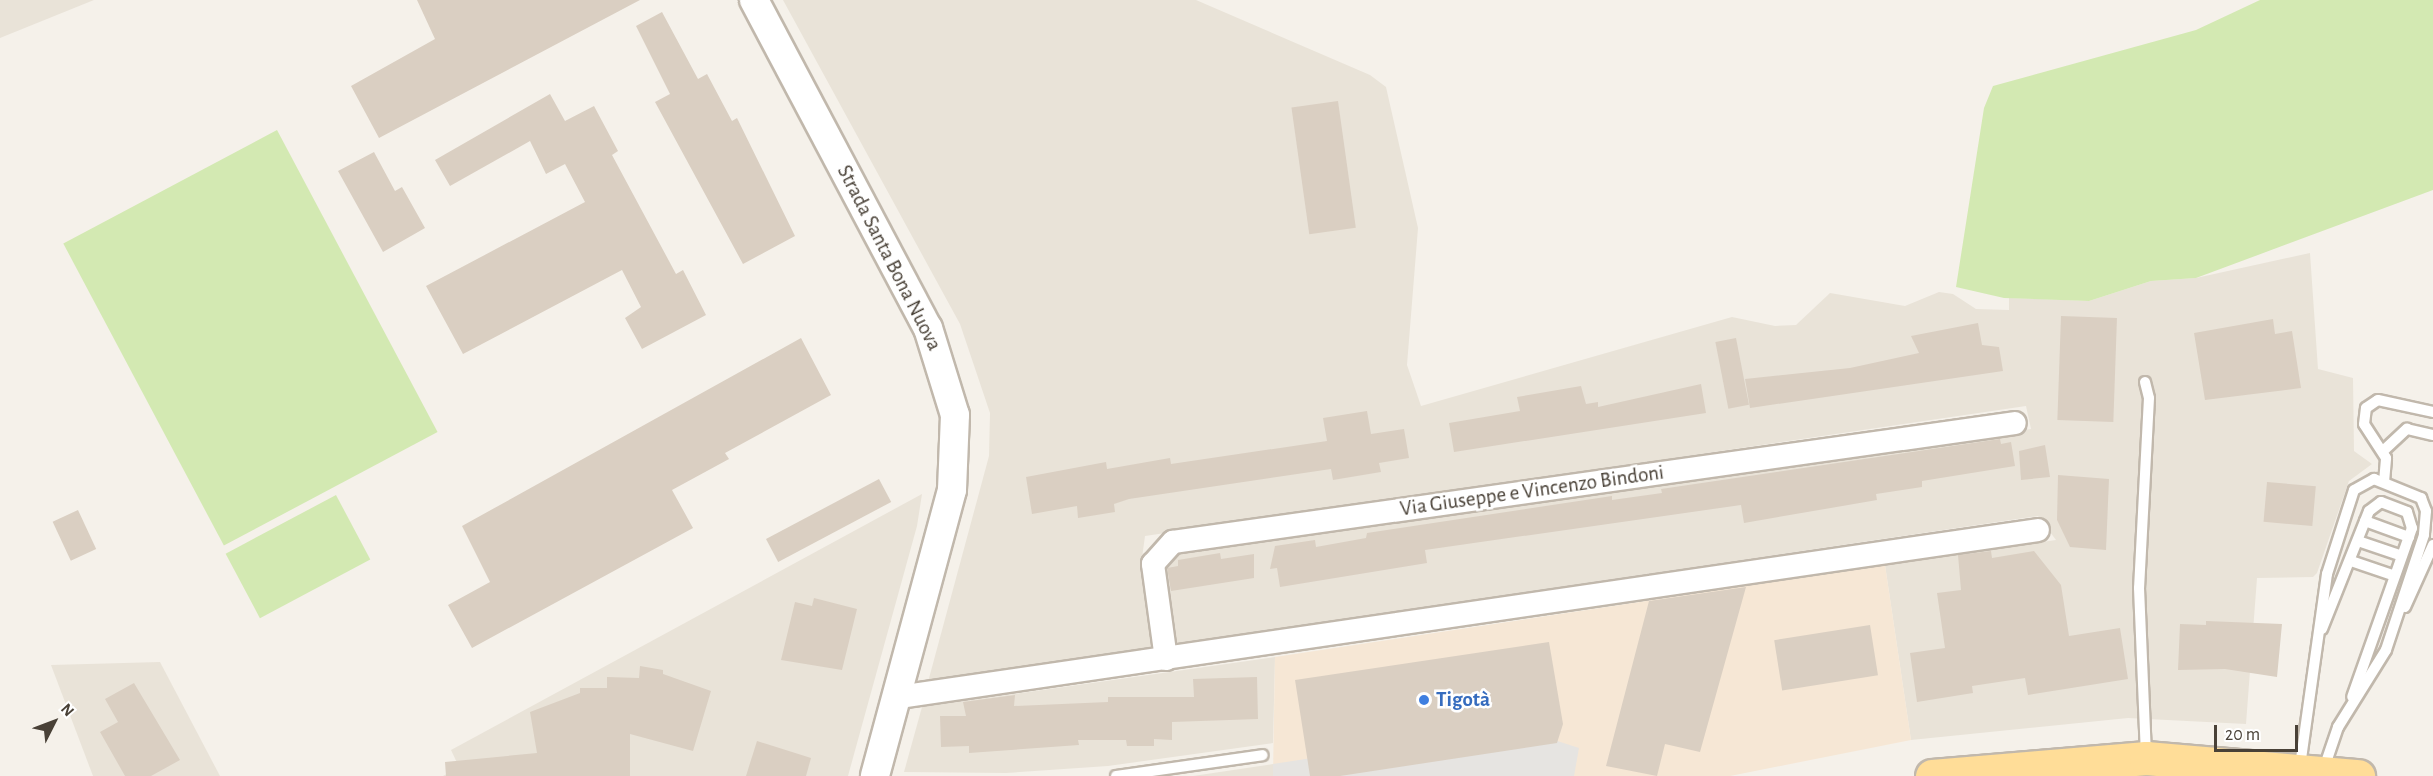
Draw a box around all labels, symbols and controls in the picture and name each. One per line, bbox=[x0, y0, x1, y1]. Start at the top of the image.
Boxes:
street label: Strada Santa Bona Nuova bbox=[831, 161, 947, 355]
street label: Via Giuseppe e Vincenzo Bindoni bbox=[1398, 460, 1666, 522]
place label: Tigotà bbox=[1436, 687, 1490, 713]
north arrow bbox=[24, 692, 84, 752]
marker: Tigotà bbox=[1417, 693, 1431, 707]
text: N bbox=[58, 700, 77, 719]
scale bar bbox=[2217, 713, 2301, 751]
text: 20 m bbox=[2225, 726, 2260, 744]

